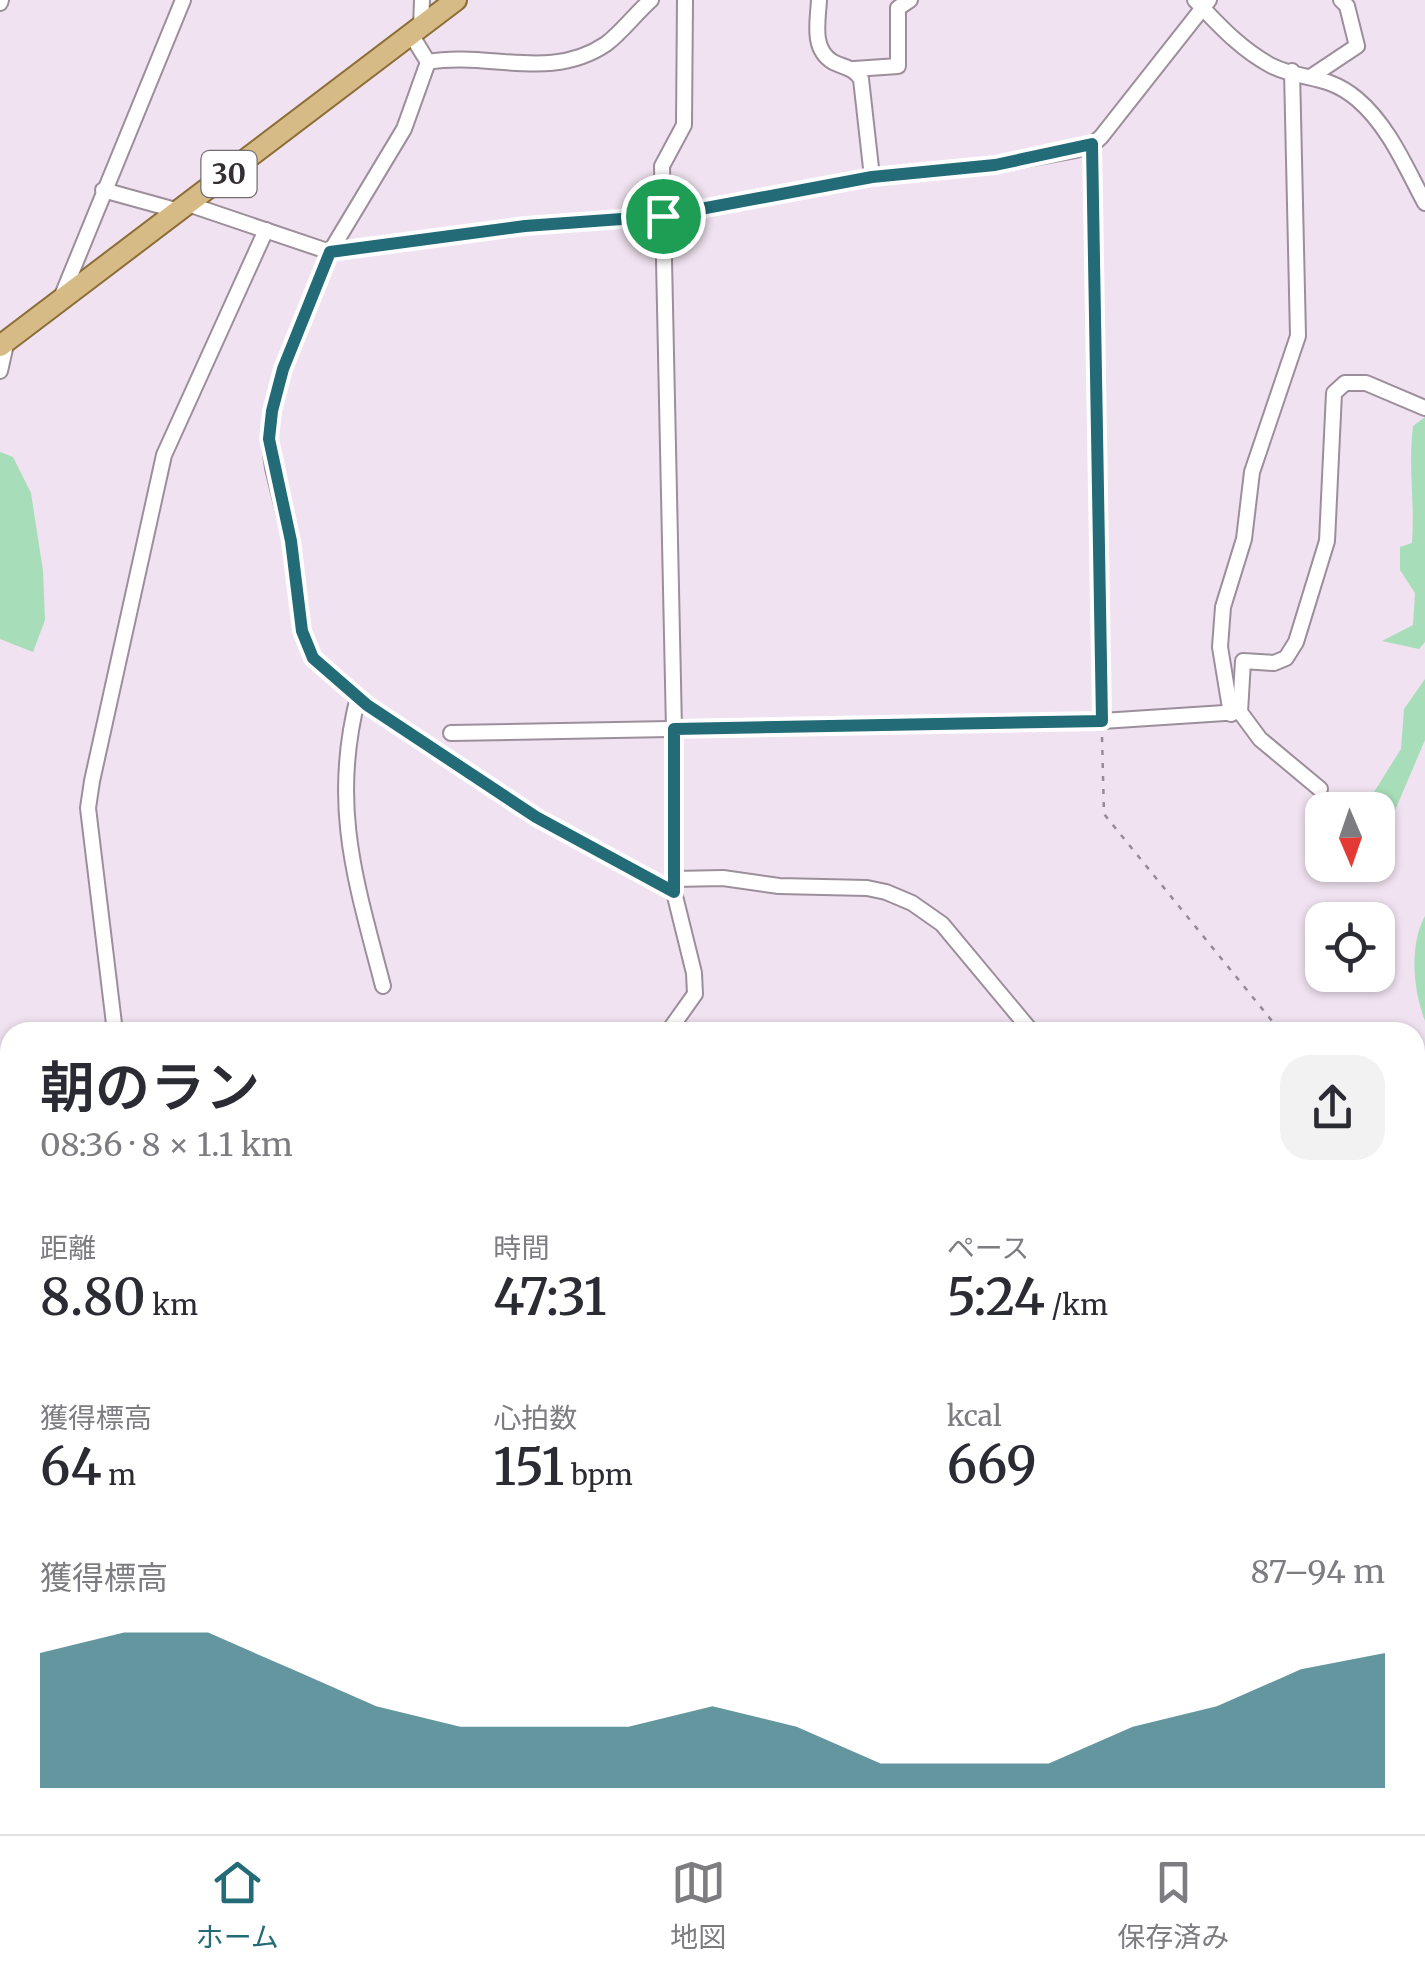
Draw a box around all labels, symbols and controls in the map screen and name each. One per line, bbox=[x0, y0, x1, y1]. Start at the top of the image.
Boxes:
road number: 30 bbox=[202, 151, 256, 197]
pin bbox=[621, 174, 706, 259]
icon: arrive bbox=[636, 189, 691, 244]
north arrow bbox=[1305, 792, 1395, 882]
map controls bbox=[1305, 792, 1395, 992]
button: locate bbox=[1305, 902, 1395, 992]
text: 朝のラン bbox=[40, 1053, 260, 1122]
button: share bbox=[1280, 1055, 1385, 1160]
text: 08:36 · 8 × 1.1 km bbox=[40, 1125, 293, 1165]
text: 距離 bbox=[40, 1230, 96, 1266]
text: 時間 bbox=[493, 1230, 549, 1266]
text: ペース bbox=[947, 1230, 1029, 1266]
text: 8.80 bbox=[40, 1266, 146, 1329]
text: 47:31 bbox=[493, 1266, 607, 1329]
text: 5:24 bbox=[947, 1266, 1045, 1329]
text: km bbox=[146, 1287, 198, 1323]
text: /km bbox=[1045, 1287, 1108, 1323]
text: kcal bbox=[947, 1398, 1002, 1434]
text: 獲得標高 bbox=[40, 1400, 152, 1436]
text: 心拍数 bbox=[493, 1400, 577, 1436]
text: 669 bbox=[947, 1434, 1037, 1497]
text: 64 bbox=[40, 1436, 102, 1499]
text: 151 bbox=[493, 1436, 564, 1499]
text: m bbox=[102, 1457, 136, 1493]
text: bpm bbox=[564, 1457, 633, 1493]
text: 87–94 m bbox=[1250, 1552, 1385, 1592]
text: 獲得標高 bbox=[40, 1558, 168, 1598]
tab: ホーム bbox=[196, 1855, 279, 1955]
tab: 地図 bbox=[670, 1855, 726, 1955]
tab: 保存済み bbox=[1117, 1855, 1229, 1955]

